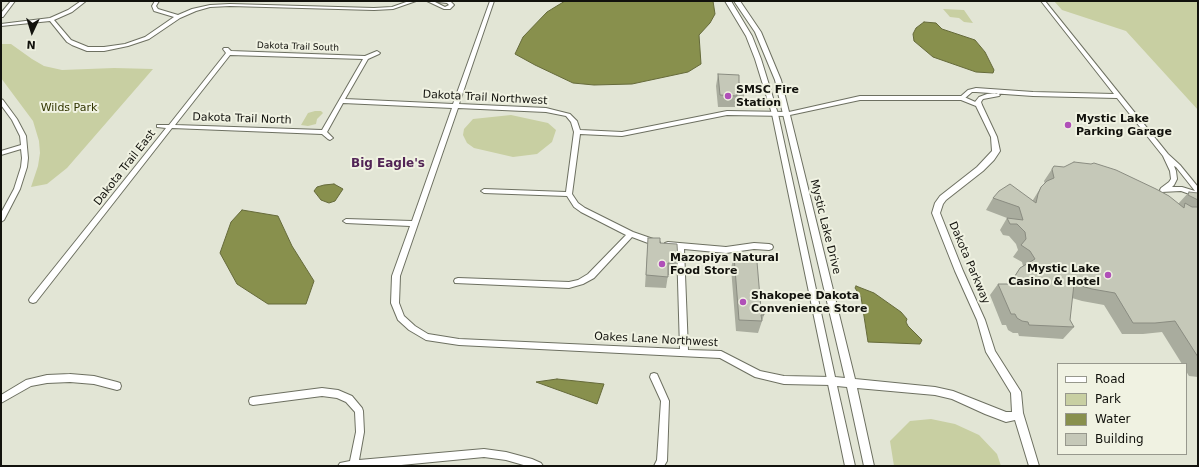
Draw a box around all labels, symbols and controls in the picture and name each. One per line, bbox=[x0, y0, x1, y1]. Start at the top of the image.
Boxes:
north arrow bbox=[12, 12, 52, 52]
text: N bbox=[26, 38, 36, 51]
street label: Dakota Trail South bbox=[257, 40, 339, 54]
place label: SMSC Fire Station bbox=[736, 83, 799, 109]
street label: Dakota Trail Northwest bbox=[422, 88, 548, 108]
marker: SMSC Fire Station bbox=[723, 91, 733, 101]
park label: Wilds Park bbox=[41, 101, 97, 115]
street label: Dakota Trail North bbox=[192, 111, 292, 127]
place label: Mystic Lake Parking Garage bbox=[1076, 112, 1172, 138]
marker: Mystic Lake Parking Garage bbox=[1063, 120, 1073, 130]
street label: Dakota Trail East bbox=[91, 128, 159, 208]
district label: Big Eagle's bbox=[351, 157, 425, 171]
street label: Mystic Lake Drive bbox=[807, 178, 843, 276]
street label: Dakota Parkway bbox=[946, 220, 992, 306]
place label: Mazopiya Natural Food Store bbox=[670, 251, 779, 277]
marker: Mazopiya Natural Food Store bbox=[657, 259, 667, 269]
place label: Mystic Lake Casino & Hotel bbox=[1008, 262, 1100, 288]
marker: Mystic Lake Casino & Hotel bbox=[1103, 270, 1113, 280]
place label: Shakopee Dakota Convenience Store bbox=[751, 289, 867, 315]
marker: Shakopee Dakota Convenience Store bbox=[738, 297, 748, 307]
street label: Oakes Lane Northwest bbox=[594, 330, 718, 350]
legend bbox=[1057, 363, 1187, 455]
text: Road bbox=[1095, 372, 1125, 386]
text: Park bbox=[1095, 392, 1121, 406]
text: Water bbox=[1095, 412, 1130, 426]
text: Building bbox=[1095, 432, 1144, 446]

